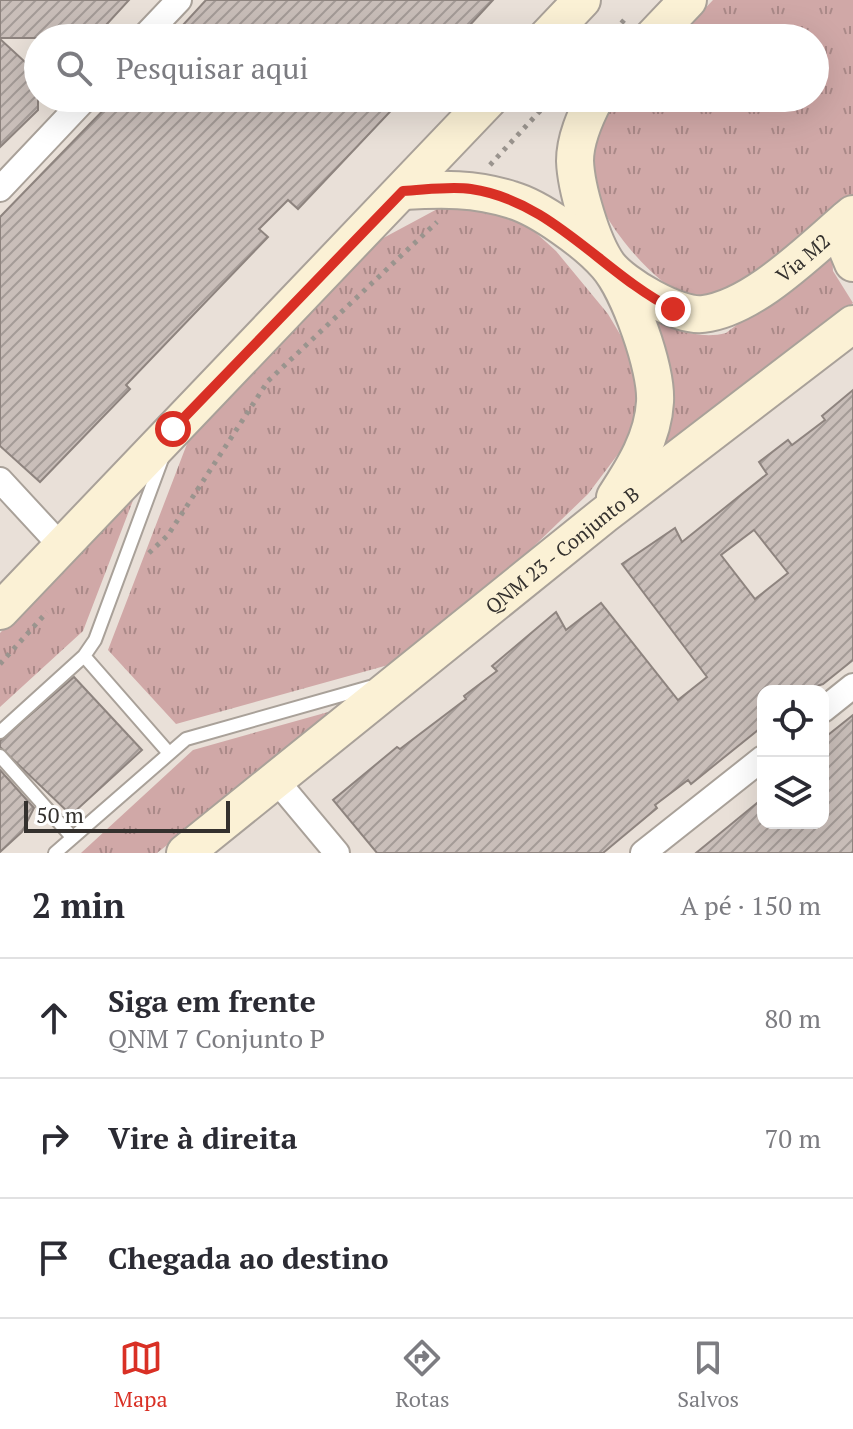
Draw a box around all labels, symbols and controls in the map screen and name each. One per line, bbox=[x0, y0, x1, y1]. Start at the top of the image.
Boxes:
search box bbox=[24, 24, 829, 112]
icon: search bbox=[52, 46, 96, 90]
text: Pesquisar aqui bbox=[116, 48, 309, 88]
street label: Via M2 bbox=[770, 227, 835, 288]
route end bbox=[655, 291, 691, 327]
route start bbox=[155, 411, 191, 447]
street label: QNM 23 - Conjunto B bbox=[479, 480, 644, 619]
map controls bbox=[757, 685, 829, 829]
button: locate bbox=[757, 685, 829, 757]
button: layers bbox=[757, 757, 829, 829]
scale bar bbox=[24, 797, 230, 833]
text: 50 m bbox=[36, 800, 84, 829]
text: 2 min bbox=[32, 883, 125, 928]
text: A pé · 150 m bbox=[680, 888, 821, 922]
text: Siga em frente bbox=[108, 981, 316, 1021]
icon: ahead bbox=[32, 996, 76, 1040]
text: 80 m bbox=[765, 1001, 821, 1035]
text: QNM 7 Conjunto P bbox=[108, 1021, 325, 1055]
icon: right bbox=[32, 1116, 76, 1160]
text: Vire à direita bbox=[108, 1118, 298, 1158]
text: 70 m bbox=[765, 1121, 821, 1155]
icon: arrive bbox=[32, 1236, 76, 1280]
text: Chegada ao destino bbox=[108, 1238, 389, 1278]
tab: Mapa bbox=[114, 1336, 168, 1413]
tab: Rotas bbox=[395, 1336, 450, 1413]
tab: Salvos bbox=[677, 1336, 739, 1413]

